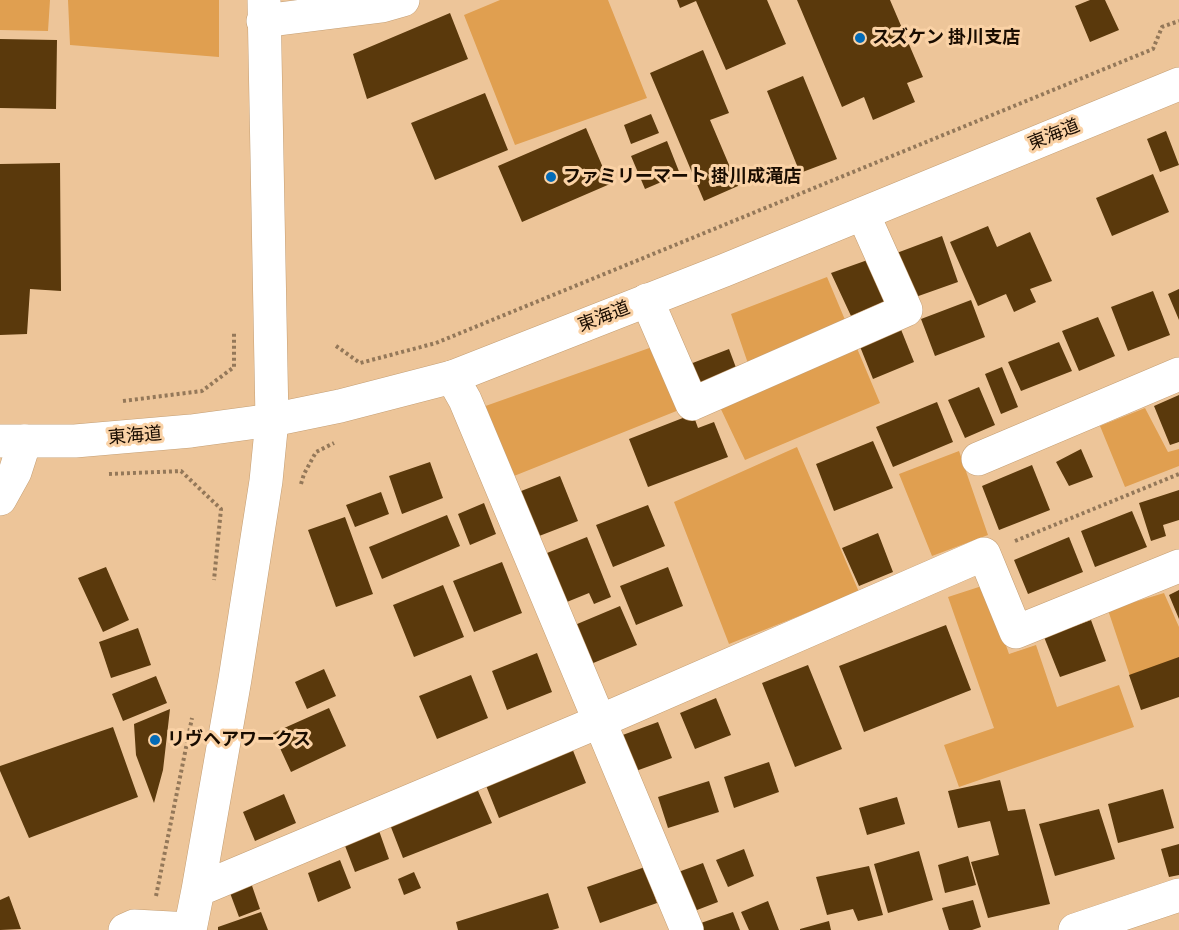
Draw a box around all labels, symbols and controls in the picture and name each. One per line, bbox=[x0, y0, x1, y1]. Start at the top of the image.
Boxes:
place label: スズケン 掛川支店 bbox=[872, 27, 1020, 49]
marker: スズケン 掛川支店 bbox=[853, 31, 867, 45]
street label: 東海道 bbox=[1025, 115, 1083, 155]
place label: ファミリーマート 掛川成滝店 bbox=[563, 166, 801, 188]
marker: ファミリーマート 掛川成滝店 bbox=[544, 170, 558, 184]
street label: 東海道 bbox=[575, 297, 633, 337]
street label: 東海道 bbox=[107, 423, 163, 449]
place label: リヴヘアワークス bbox=[167, 729, 311, 751]
marker: リヴヘアワークス bbox=[148, 733, 162, 747]

